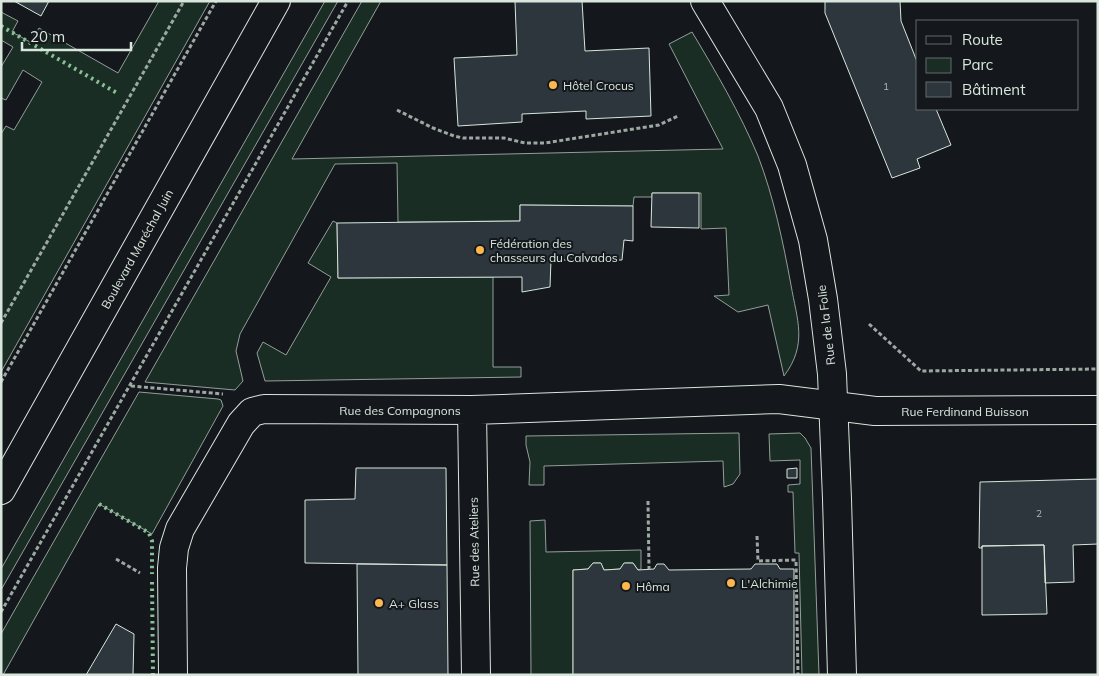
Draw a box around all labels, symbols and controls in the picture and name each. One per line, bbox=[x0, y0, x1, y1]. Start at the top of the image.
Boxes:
scale bar bbox=[22, 20, 131, 52]
legend bbox=[916, 20, 1079, 110]
text: 20 m bbox=[30, 27, 65, 46]
text: Route bbox=[962, 30, 1003, 49]
text: Parc bbox=[962, 55, 993, 74]
place label: Hôtel Crocus bbox=[563, 78, 634, 93]
marker: Hôtel Crocus bbox=[547, 79, 559, 91]
house number: 1 bbox=[883, 80, 889, 93]
text: Bâtiment bbox=[962, 80, 1025, 99]
street label: Boulevard Maréchal Juin bbox=[98, 187, 176, 311]
place label: Fédération des chasseurs du Calvados bbox=[490, 236, 618, 265]
marker: Fédération des chasseurs du Calvados bbox=[474, 244, 486, 256]
street label: Rue de la Folie bbox=[814, 284, 838, 366]
street label: Rue des Compagnons bbox=[339, 403, 461, 418]
street label: Rue Ferdinand Buisson bbox=[901, 404, 1029, 419]
street label: Rue des Ateliers bbox=[466, 497, 482, 587]
house number: 2 bbox=[1036, 507, 1042, 520]
place label: L'Alchimie bbox=[741, 576, 798, 591]
marker: L'Alchimie bbox=[725, 577, 737, 589]
place label: Hôma bbox=[636, 579, 670, 594]
marker: Hôma bbox=[620, 580, 632, 592]
place label: A+ Glass bbox=[389, 596, 439, 611]
marker: A+ Glass bbox=[373, 597, 385, 609]

